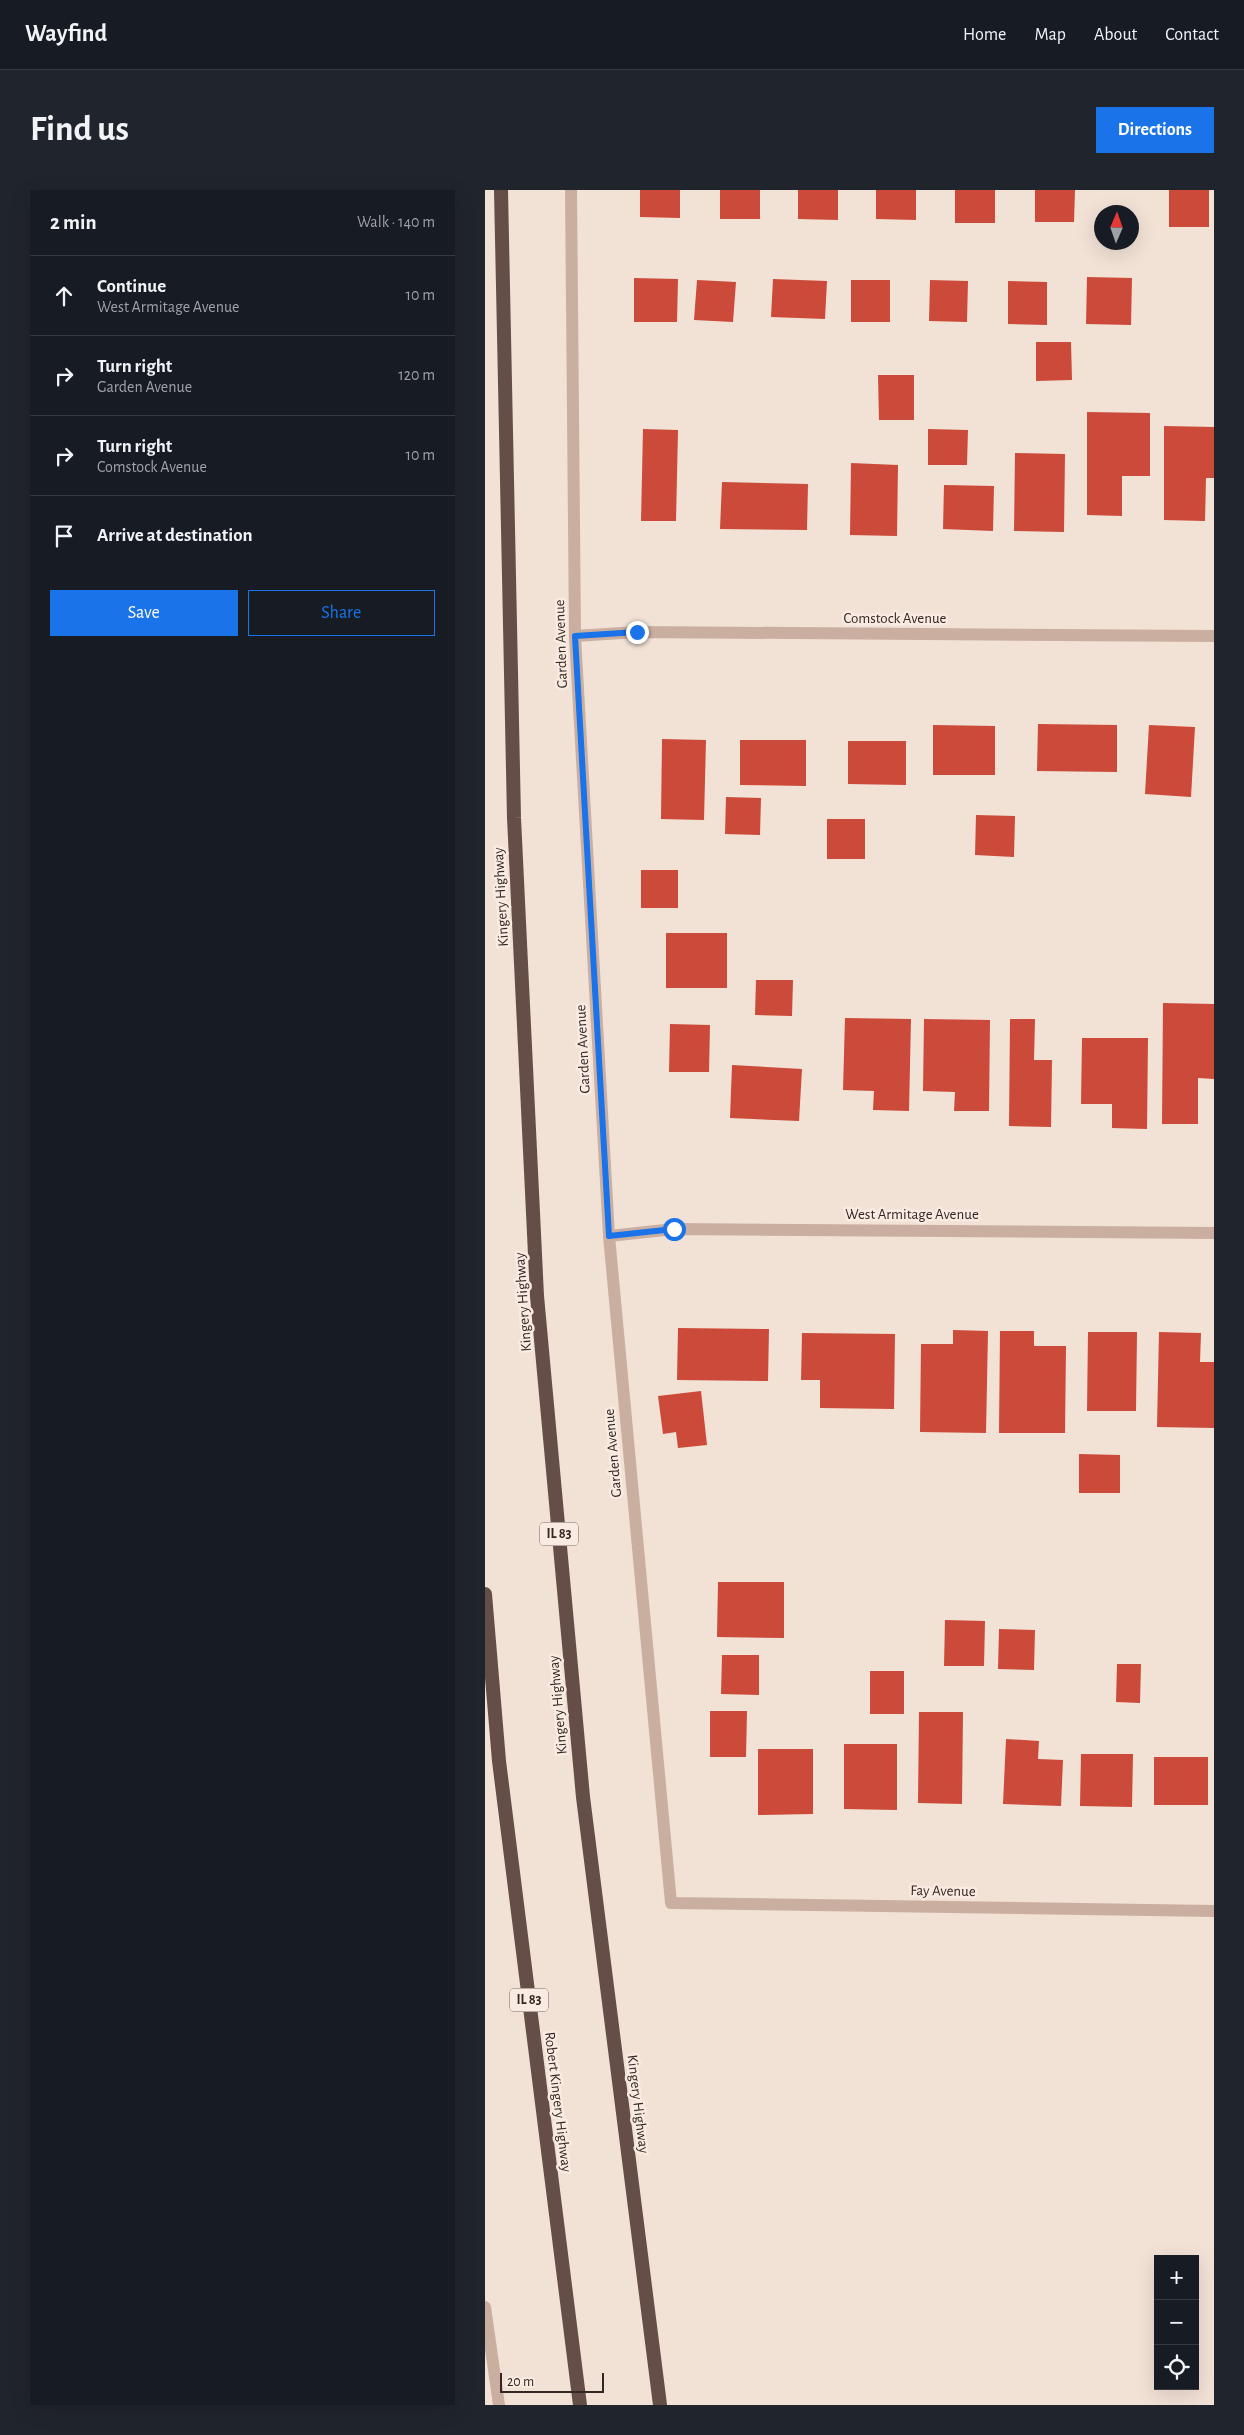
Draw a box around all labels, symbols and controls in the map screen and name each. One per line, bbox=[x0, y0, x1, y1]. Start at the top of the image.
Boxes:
text: Wayfind bbox=[25, 22, 107, 46]
text: Home bbox=[963, 26, 1006, 44]
text: Map bbox=[1034, 26, 1066, 44]
text: About bbox=[1094, 26, 1137, 44]
text: Contact bbox=[1165, 26, 1219, 44]
button: Directions bbox=[1096, 107, 1214, 153]
text: Find us bbox=[30, 112, 129, 147]
north arrow bbox=[1094, 205, 1139, 250]
text: 2 min bbox=[50, 212, 97, 233]
text: Walk · 140 m bbox=[357, 214, 435, 230]
text: Continue bbox=[97, 277, 166, 296]
icon: ahead bbox=[50, 282, 78, 310]
text: 10 m bbox=[406, 287, 435, 303]
text: West Armitage Avenue bbox=[97, 299, 240, 315]
text: Turn right bbox=[97, 357, 172, 376]
icon: right bbox=[50, 362, 78, 390]
text: 120 m bbox=[398, 367, 435, 383]
text: Garden Avenue bbox=[97, 379, 192, 395]
text: Turn right bbox=[97, 437, 172, 456]
icon: right bbox=[50, 442, 78, 470]
text: 10 m bbox=[406, 447, 435, 463]
text: Comstock Avenue bbox=[97, 459, 207, 475]
icon: arrive bbox=[50, 522, 78, 550]
text: Arrive at destination bbox=[97, 526, 253, 545]
button: Save bbox=[50, 590, 238, 636]
button: Share bbox=[248, 590, 435, 636]
street label: Garden Avenue bbox=[552, 599, 570, 689]
street label: Comstock Avenue bbox=[843, 611, 947, 626]
route end bbox=[626, 621, 649, 644]
street label: Kingery Highway bbox=[491, 846, 511, 947]
street label: Garden Avenue bbox=[573, 1004, 593, 1094]
street label: West Armitage Avenue bbox=[845, 1207, 979, 1222]
route start bbox=[663, 1218, 686, 1241]
street label: Kingery Highway bbox=[512, 1251, 534, 1352]
street label: Garden Avenue bbox=[602, 1408, 624, 1498]
road number: IL 83 bbox=[540, 1522, 578, 1546]
street label: Kingery Highway bbox=[546, 1654, 570, 1755]
street label: Fay Avenue bbox=[910, 1883, 976, 1899]
road number: IL 83 bbox=[510, 1988, 548, 2012]
street label: Robert Kingery Highway bbox=[542, 2031, 574, 2174]
street label: Kingery Highway bbox=[624, 2054, 652, 2155]
map controls bbox=[1154, 2255, 1199, 2390]
button: + bbox=[1154, 2255, 1199, 2300]
button: − bbox=[1154, 2300, 1199, 2345]
button: locate bbox=[1154, 2345, 1199, 2390]
scale bar bbox=[500, 2370, 604, 2393]
text: 20 m bbox=[507, 2375, 534, 2389]

